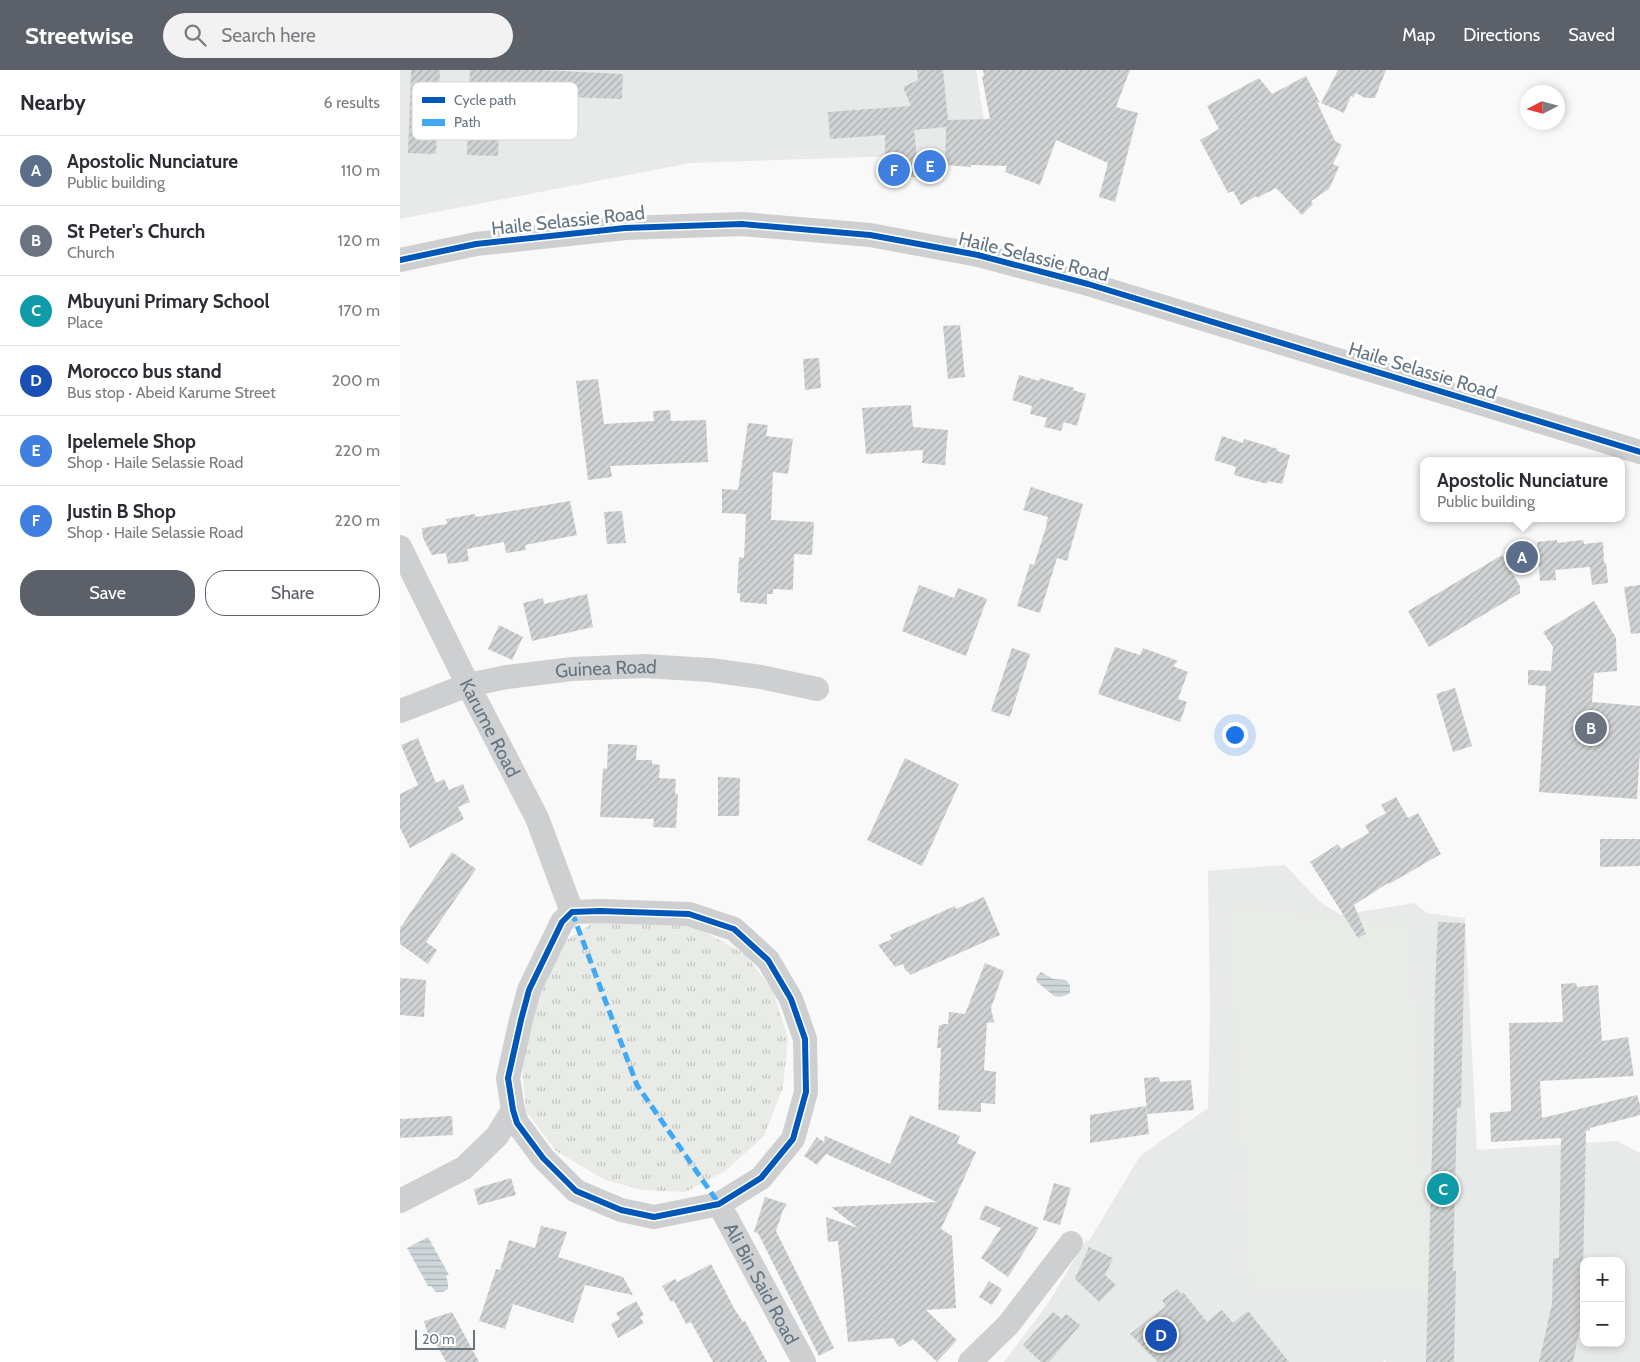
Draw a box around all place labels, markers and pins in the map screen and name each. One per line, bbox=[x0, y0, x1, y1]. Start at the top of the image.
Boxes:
pin: E bbox=[914, 147, 946, 185]
pin: F bbox=[878, 151, 910, 189]
pin: A bbox=[1506, 538, 1538, 576]
pin: B bbox=[1575, 709, 1607, 747]
pin: C bbox=[1427, 1170, 1459, 1208]
pin: D bbox=[1145, 1316, 1177, 1354]

